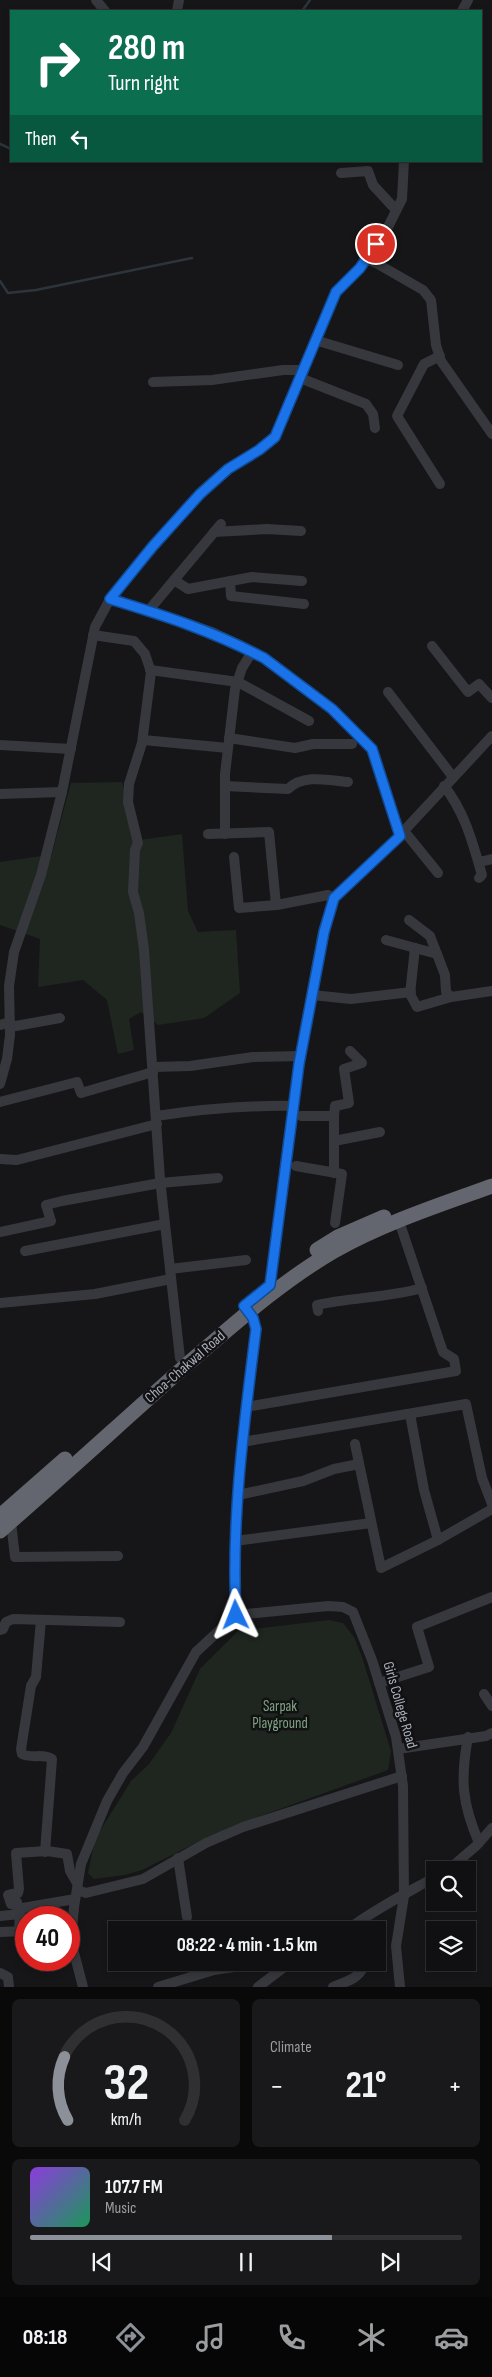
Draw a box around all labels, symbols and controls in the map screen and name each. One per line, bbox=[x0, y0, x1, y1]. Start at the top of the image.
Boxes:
text: 280 m bbox=[108, 27, 185, 70]
icon: right bbox=[25, 30, 90, 95]
text: Turn right bbox=[108, 70, 179, 97]
icon: left bbox=[66, 125, 94, 153]
text: Then bbox=[25, 128, 56, 151]
pin bbox=[355, 223, 397, 265]
icon: arrive bbox=[362, 230, 390, 258]
street label: Choa-Chakwal Road bbox=[141, 1327, 229, 1407]
position arrow bbox=[209, 1588, 261, 1640]
street label: Girls College Road bbox=[379, 1659, 421, 1751]
park label: Sarpak Playground bbox=[252, 1697, 308, 1733]
map controls bbox=[426, 1861, 476, 1971]
button: search bbox=[426, 1861, 476, 1911]
speed limit sign: 40 bbox=[15, 1906, 80, 1971]
button: layers bbox=[426, 1921, 476, 1971]
text: 08:22 · 4 min · 1.5 km bbox=[177, 1934, 317, 1957]
text: Climate bbox=[270, 2038, 312, 2057]
text: 32 bbox=[103, 2052, 149, 2115]
text: 21° bbox=[345, 2063, 387, 2108]
text: − bbox=[270, 2070, 284, 2103]
text: + bbox=[448, 2070, 462, 2103]
text: km/h bbox=[111, 2109, 141, 2130]
text: 107.7 FM bbox=[105, 2176, 163, 2199]
text: Music bbox=[105, 2199, 136, 2218]
icon: previous bbox=[88, 2248, 116, 2276]
icon: pause bbox=[232, 2248, 260, 2276]
icon: next bbox=[376, 2248, 404, 2276]
icon: directions bbox=[113, 2320, 148, 2355]
icon: music bbox=[193, 2320, 228, 2355]
icon: phone bbox=[274, 2320, 309, 2355]
icon: climate bbox=[354, 2320, 389, 2355]
icon: car bbox=[434, 2320, 469, 2355]
text: 08:18 bbox=[23, 2324, 67, 2351]

